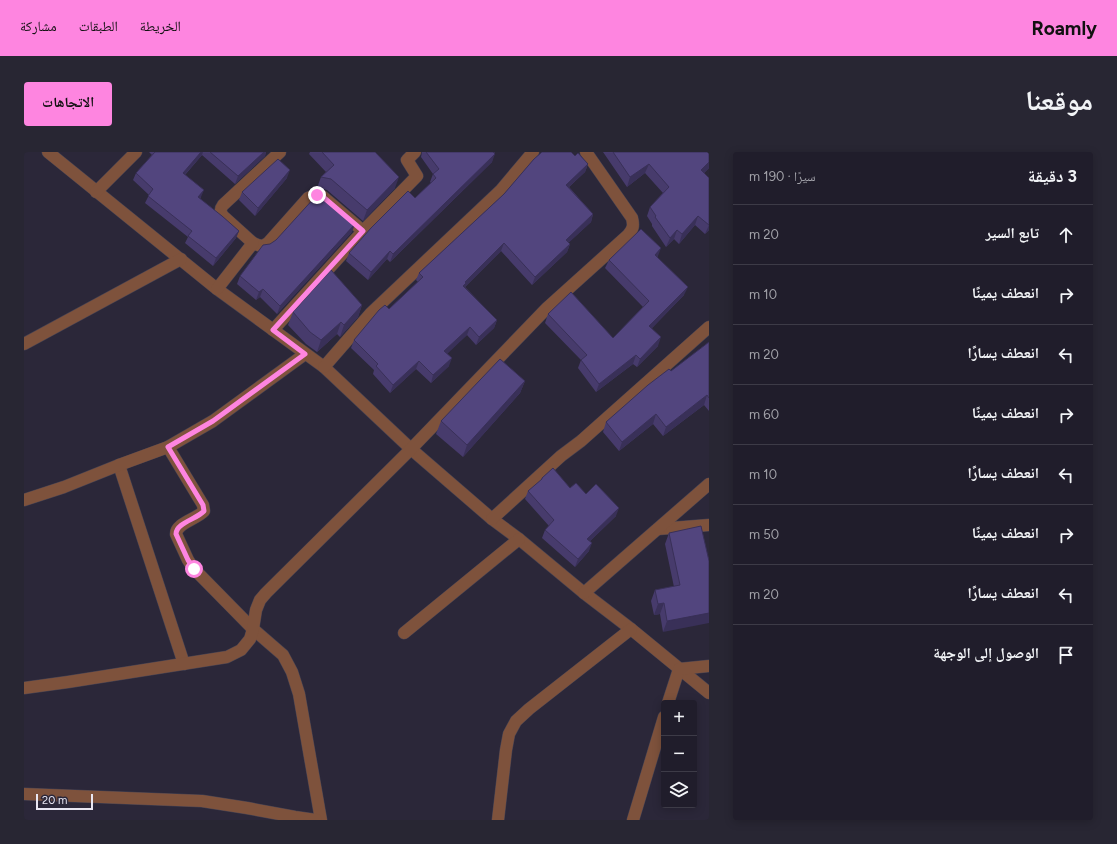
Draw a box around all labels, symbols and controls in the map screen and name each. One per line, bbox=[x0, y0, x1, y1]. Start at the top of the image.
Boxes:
text: Roamly bbox=[1031, 17, 1097, 40]
text: مشاركة bbox=[20, 18, 57, 35]
text: الطبقات bbox=[79, 18, 118, 35]
text: الخريطة bbox=[140, 18, 181, 35]
button: الاتجاهات bbox=[24, 82, 112, 126]
text: موقعنا bbox=[1025, 83, 1093, 117]
text: 3 دقيقة bbox=[1028, 166, 1077, 186]
text: سيرًا · 190 m bbox=[749, 169, 816, 184]
route end bbox=[308, 186, 326, 204]
text: تابع السير bbox=[985, 224, 1039, 242]
icon: ahead bbox=[1055, 224, 1077, 246]
text: 20 m bbox=[749, 227, 779, 242]
text: انعطف يمينًا bbox=[972, 284, 1039, 302]
icon: right bbox=[1055, 284, 1077, 306]
text: 10 m bbox=[749, 287, 777, 302]
text: انعطف يسارًا bbox=[967, 344, 1039, 362]
icon: left bbox=[1055, 344, 1077, 366]
text: 20 m bbox=[749, 347, 779, 362]
text: انعطف يمينًا bbox=[972, 404, 1039, 422]
icon: right bbox=[1055, 404, 1077, 426]
text: 60 m bbox=[749, 407, 779, 422]
text: انعطف يسارًا bbox=[967, 464, 1039, 482]
icon: left bbox=[1055, 464, 1077, 486]
text: 10 m bbox=[749, 467, 777, 482]
text: انعطف يمينًا bbox=[972, 524, 1039, 542]
icon: right bbox=[1055, 524, 1077, 546]
text: 50 m bbox=[749, 527, 779, 542]
route start bbox=[185, 560, 203, 578]
text: انعطف يسارًا bbox=[967, 584, 1039, 602]
icon: left bbox=[1055, 584, 1077, 606]
text: 20 m bbox=[749, 587, 779, 602]
text: الوصول إلى الوجهة bbox=[933, 644, 1039, 662]
icon: arrive bbox=[1055, 644, 1077, 666]
map controls bbox=[661, 700, 697, 808]
button: + bbox=[661, 700, 697, 736]
button: − bbox=[661, 736, 697, 772]
button: layers bbox=[661, 772, 697, 808]
scale bar bbox=[36, 792, 93, 811]
text: 20 m bbox=[42, 794, 67, 807]

